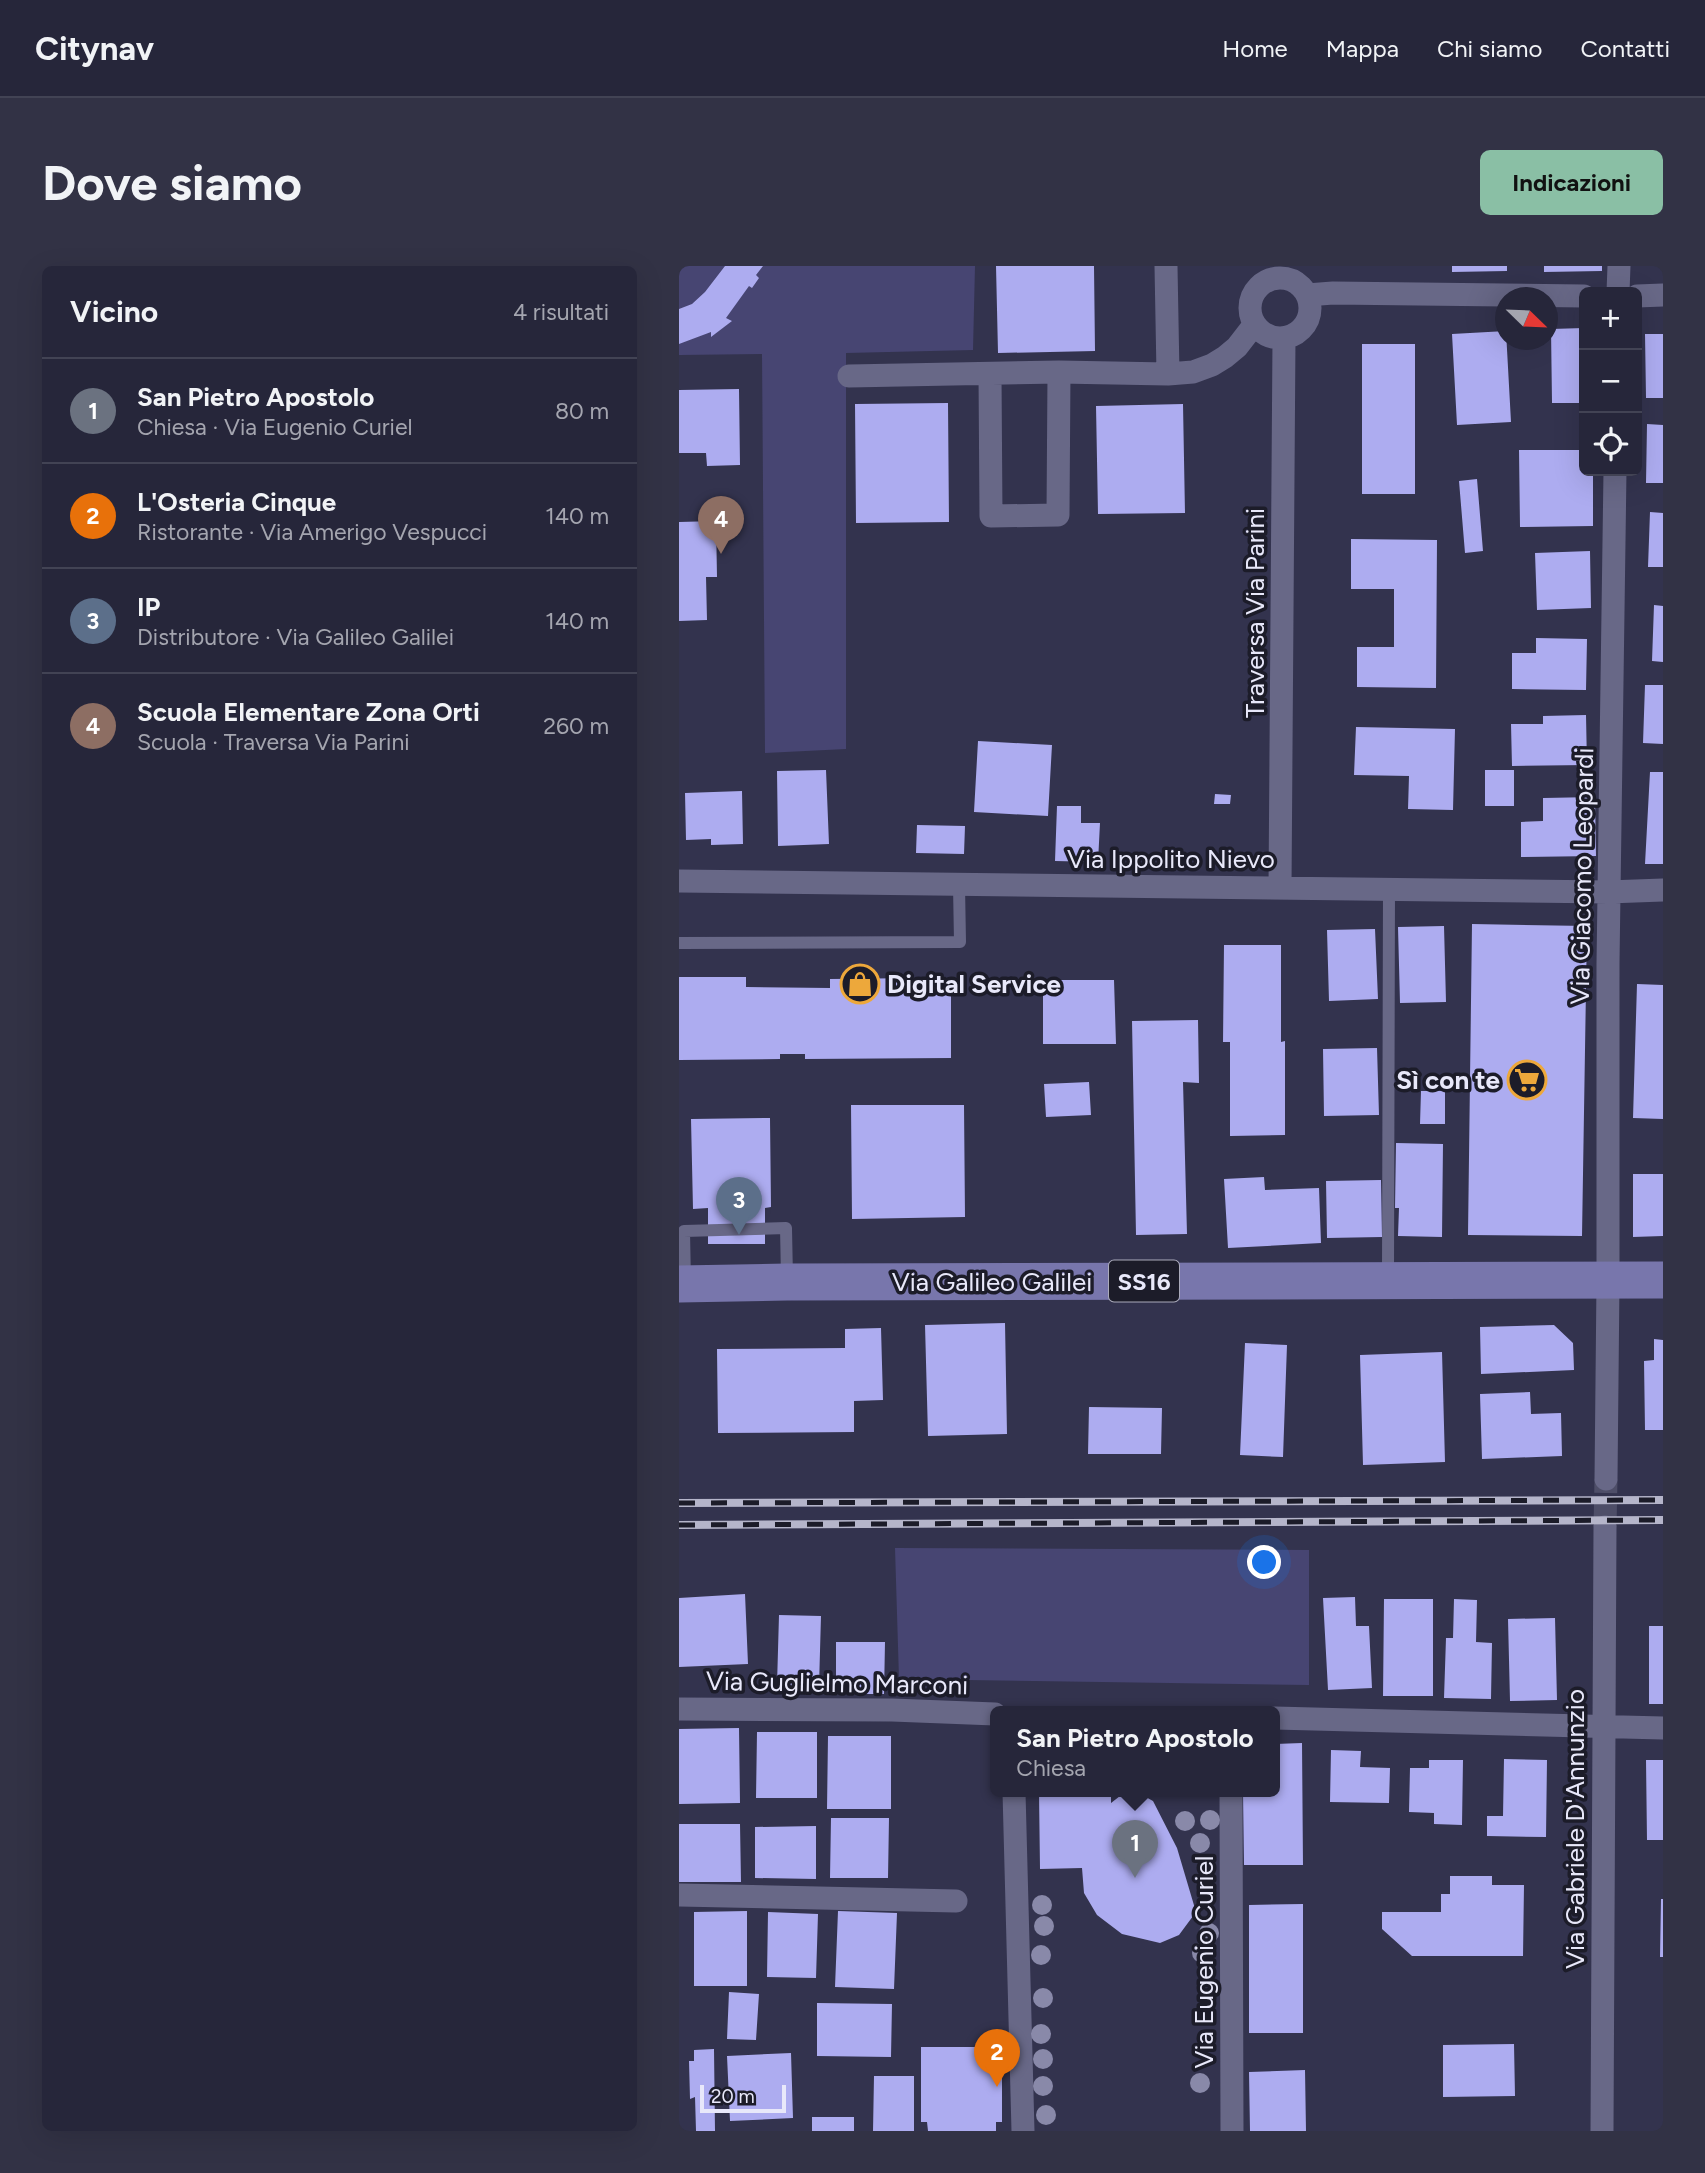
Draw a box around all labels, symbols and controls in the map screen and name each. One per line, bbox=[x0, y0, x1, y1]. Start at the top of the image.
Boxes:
text: Citynav bbox=[35, 29, 154, 68]
text: Home bbox=[1222, 34, 1288, 63]
text: Mappa bbox=[1326, 34, 1399, 63]
text: Chi siamo bbox=[1437, 34, 1542, 63]
text: Contatti bbox=[1580, 34, 1670, 63]
button: Indicazioni bbox=[1480, 150, 1663, 215]
text: Dove siamo bbox=[42, 153, 302, 212]
north arrow bbox=[1495, 287, 1558, 350]
map controls bbox=[1579, 287, 1642, 476]
button: + bbox=[1579, 287, 1642, 350]
text: Vicino bbox=[70, 293, 158, 330]
text: 4 risultati bbox=[513, 298, 609, 326]
button: − bbox=[1579, 350, 1642, 413]
text: San Pietro Apostolo bbox=[137, 381, 374, 413]
text: 1 bbox=[88, 397, 98, 425]
text: 80 m bbox=[555, 397, 609, 425]
text: Chiesa · Via Eugenio Curiel bbox=[137, 413, 413, 441]
button: locate bbox=[1579, 413, 1642, 476]
text: L'Osteria Cinque bbox=[137, 486, 336, 518]
pin: 4 bbox=[698, 496, 744, 554]
text: 2 bbox=[86, 502, 100, 530]
text: 140 m bbox=[545, 502, 609, 530]
street label: Traversa Via Parini bbox=[1239, 508, 1271, 718]
text: Ristorante · Via Amerigo Vespucci bbox=[137, 518, 487, 546]
text: IP bbox=[137, 591, 160, 623]
text: 3 bbox=[87, 607, 99, 635]
text: 140 m bbox=[545, 607, 609, 635]
text: Distributore · Via Galileo Galilei bbox=[137, 623, 454, 651]
text: Scuola Elementare Zona Orti bbox=[137, 696, 480, 728]
text: 4 bbox=[86, 712, 100, 740]
text: 260 m bbox=[543, 712, 609, 740]
text: Scuola · Traversa Via Parini bbox=[137, 728, 410, 756]
street label: Via Giacomo Leopardi bbox=[1564, 747, 1600, 1005]
street label: Via Ippolito Nievo bbox=[1067, 843, 1275, 875]
shop icon: Digital Service bbox=[839, 963, 881, 1005]
place label: Digital Service bbox=[887, 968, 1061, 1000]
supermarket icon: Sì con te bbox=[1506, 1059, 1548, 1101]
place label: Sì con te bbox=[1396, 1064, 1500, 1096]
pin: 3 bbox=[716, 1177, 762, 1235]
road number: SS16 bbox=[1109, 1261, 1179, 1302]
street label: Via Galileo Galilei bbox=[892, 1266, 1092, 1298]
your location bbox=[1247, 1545, 1281, 1579]
street label: Via Guglielmo Marconi bbox=[706, 1665, 968, 1701]
street label: Via Gabriele D'Annunzio bbox=[1559, 1689, 1591, 1969]
popup bbox=[990, 1706, 1280, 1797]
text: San Pietro Apostolo bbox=[1016, 1722, 1254, 1754]
text: Chiesa bbox=[1016, 1754, 1086, 1782]
pin: 1 bbox=[1112, 1820, 1158, 1878]
street label: Via Eugenio Curiel bbox=[1188, 1855, 1220, 2069]
pin: 2 bbox=[974, 2029, 1020, 2087]
scale bar bbox=[700, 2082, 786, 2114]
text: 20 m bbox=[711, 2085, 755, 2108]

